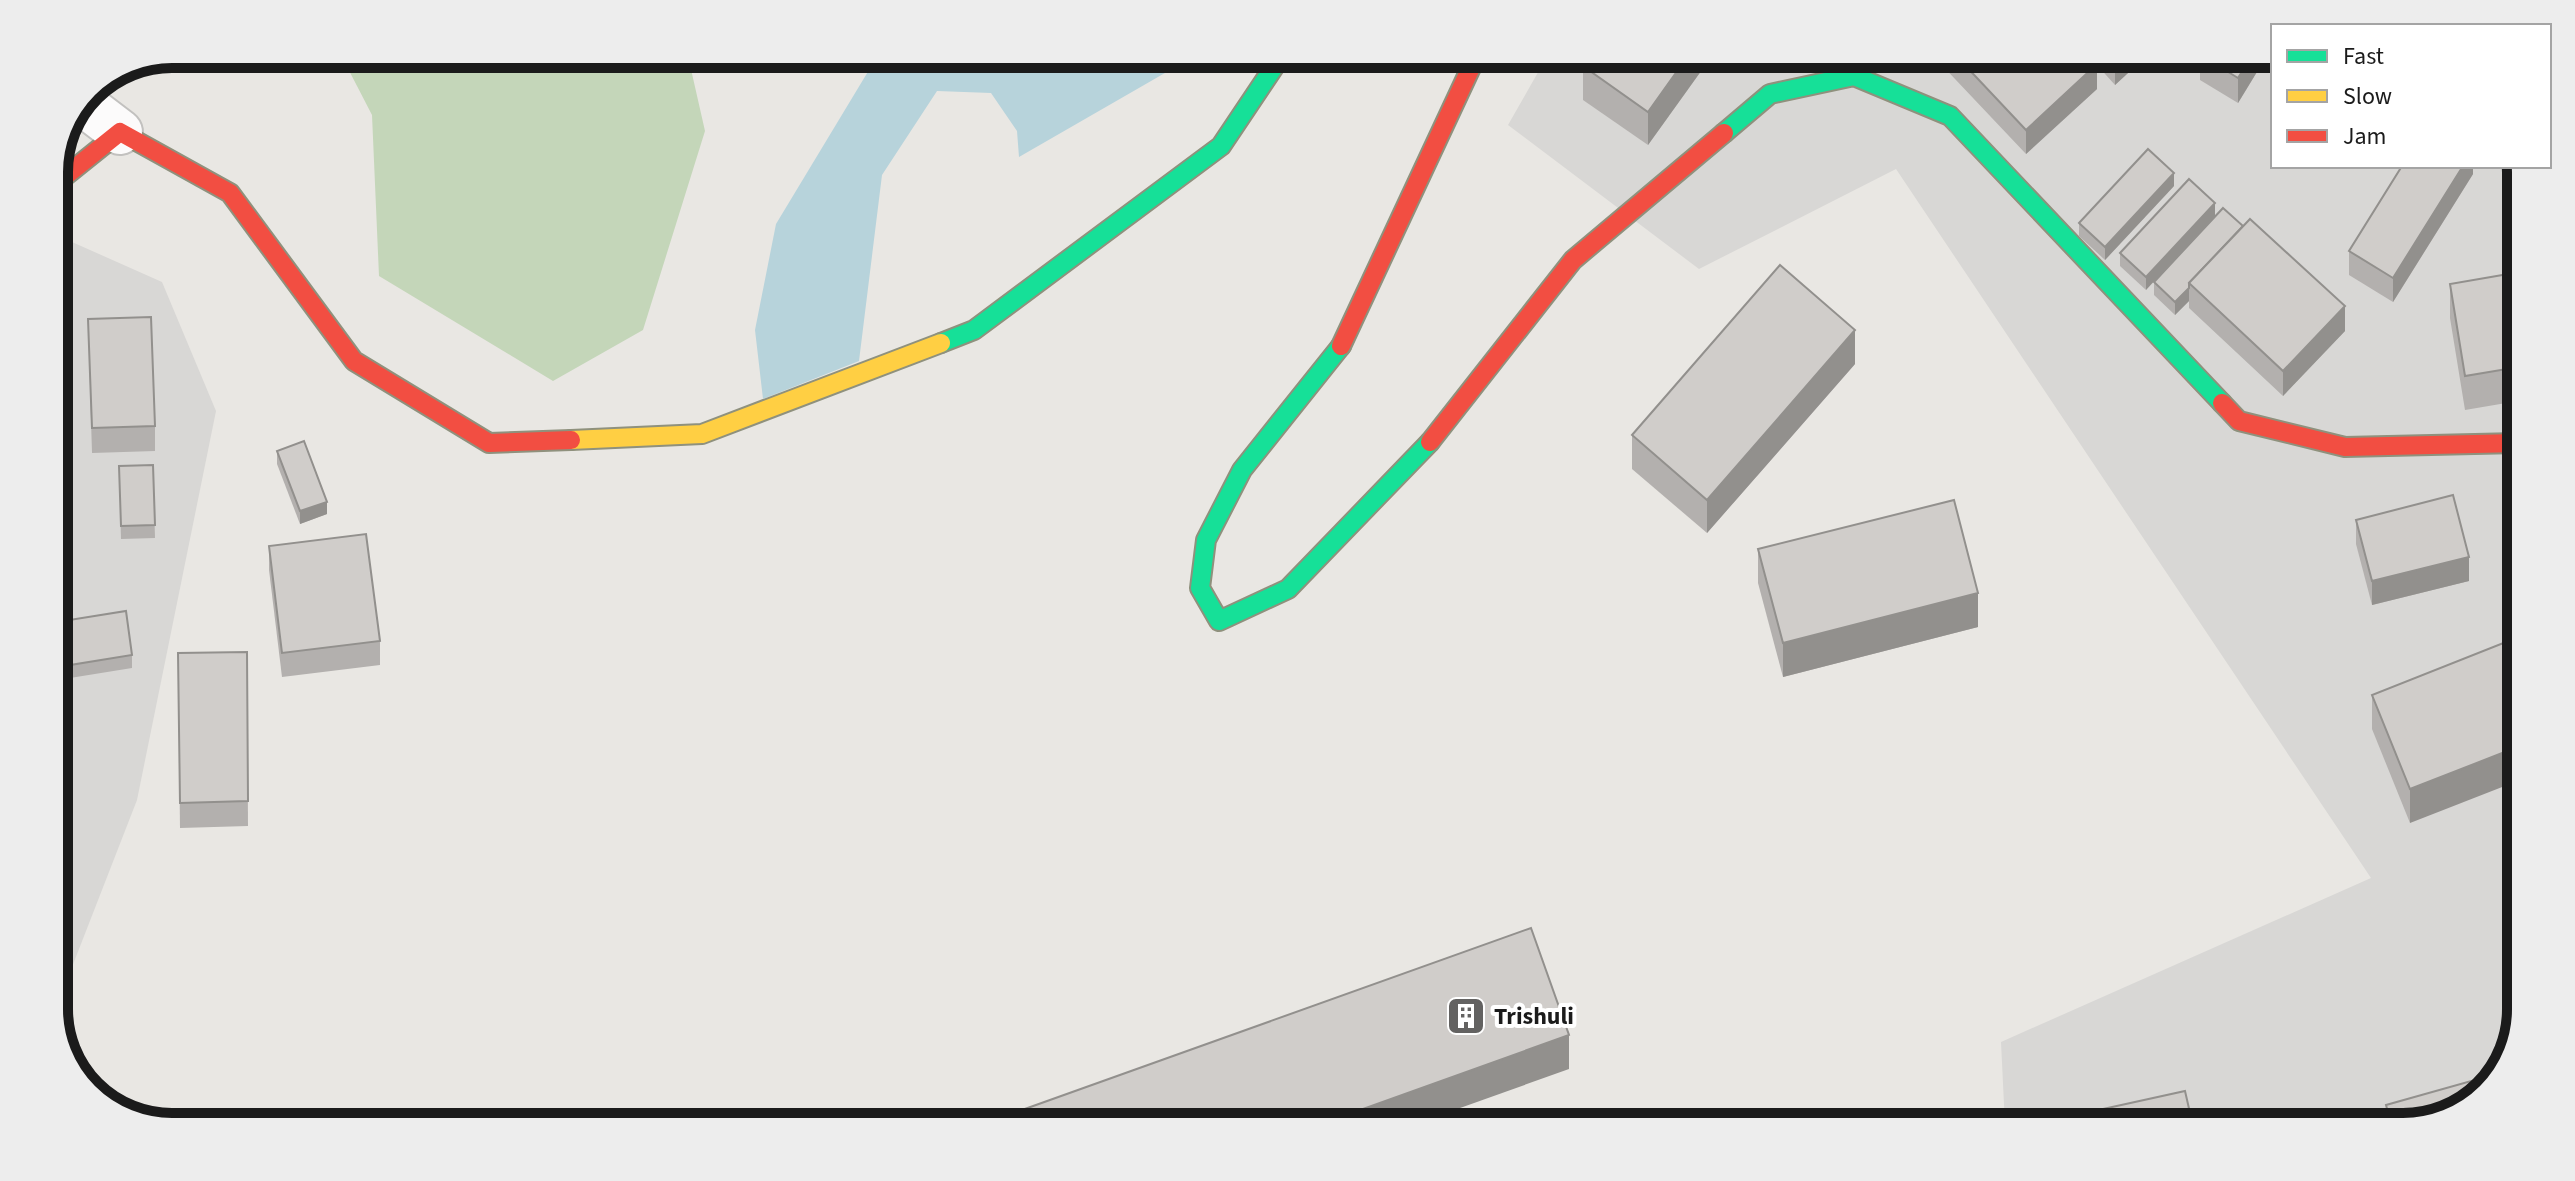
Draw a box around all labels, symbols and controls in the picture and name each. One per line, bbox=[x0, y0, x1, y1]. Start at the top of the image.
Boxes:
legend bbox=[2271, 24, 2551, 168]
text: Fast bbox=[2343, 39, 2384, 74]
text: Slow bbox=[2343, 79, 2392, 114]
text: Jam bbox=[2343, 119, 2387, 154]
building icon: Trishuli bbox=[1445, 995, 1487, 1037]
place label: Trishuli bbox=[1494, 999, 1574, 1034]

